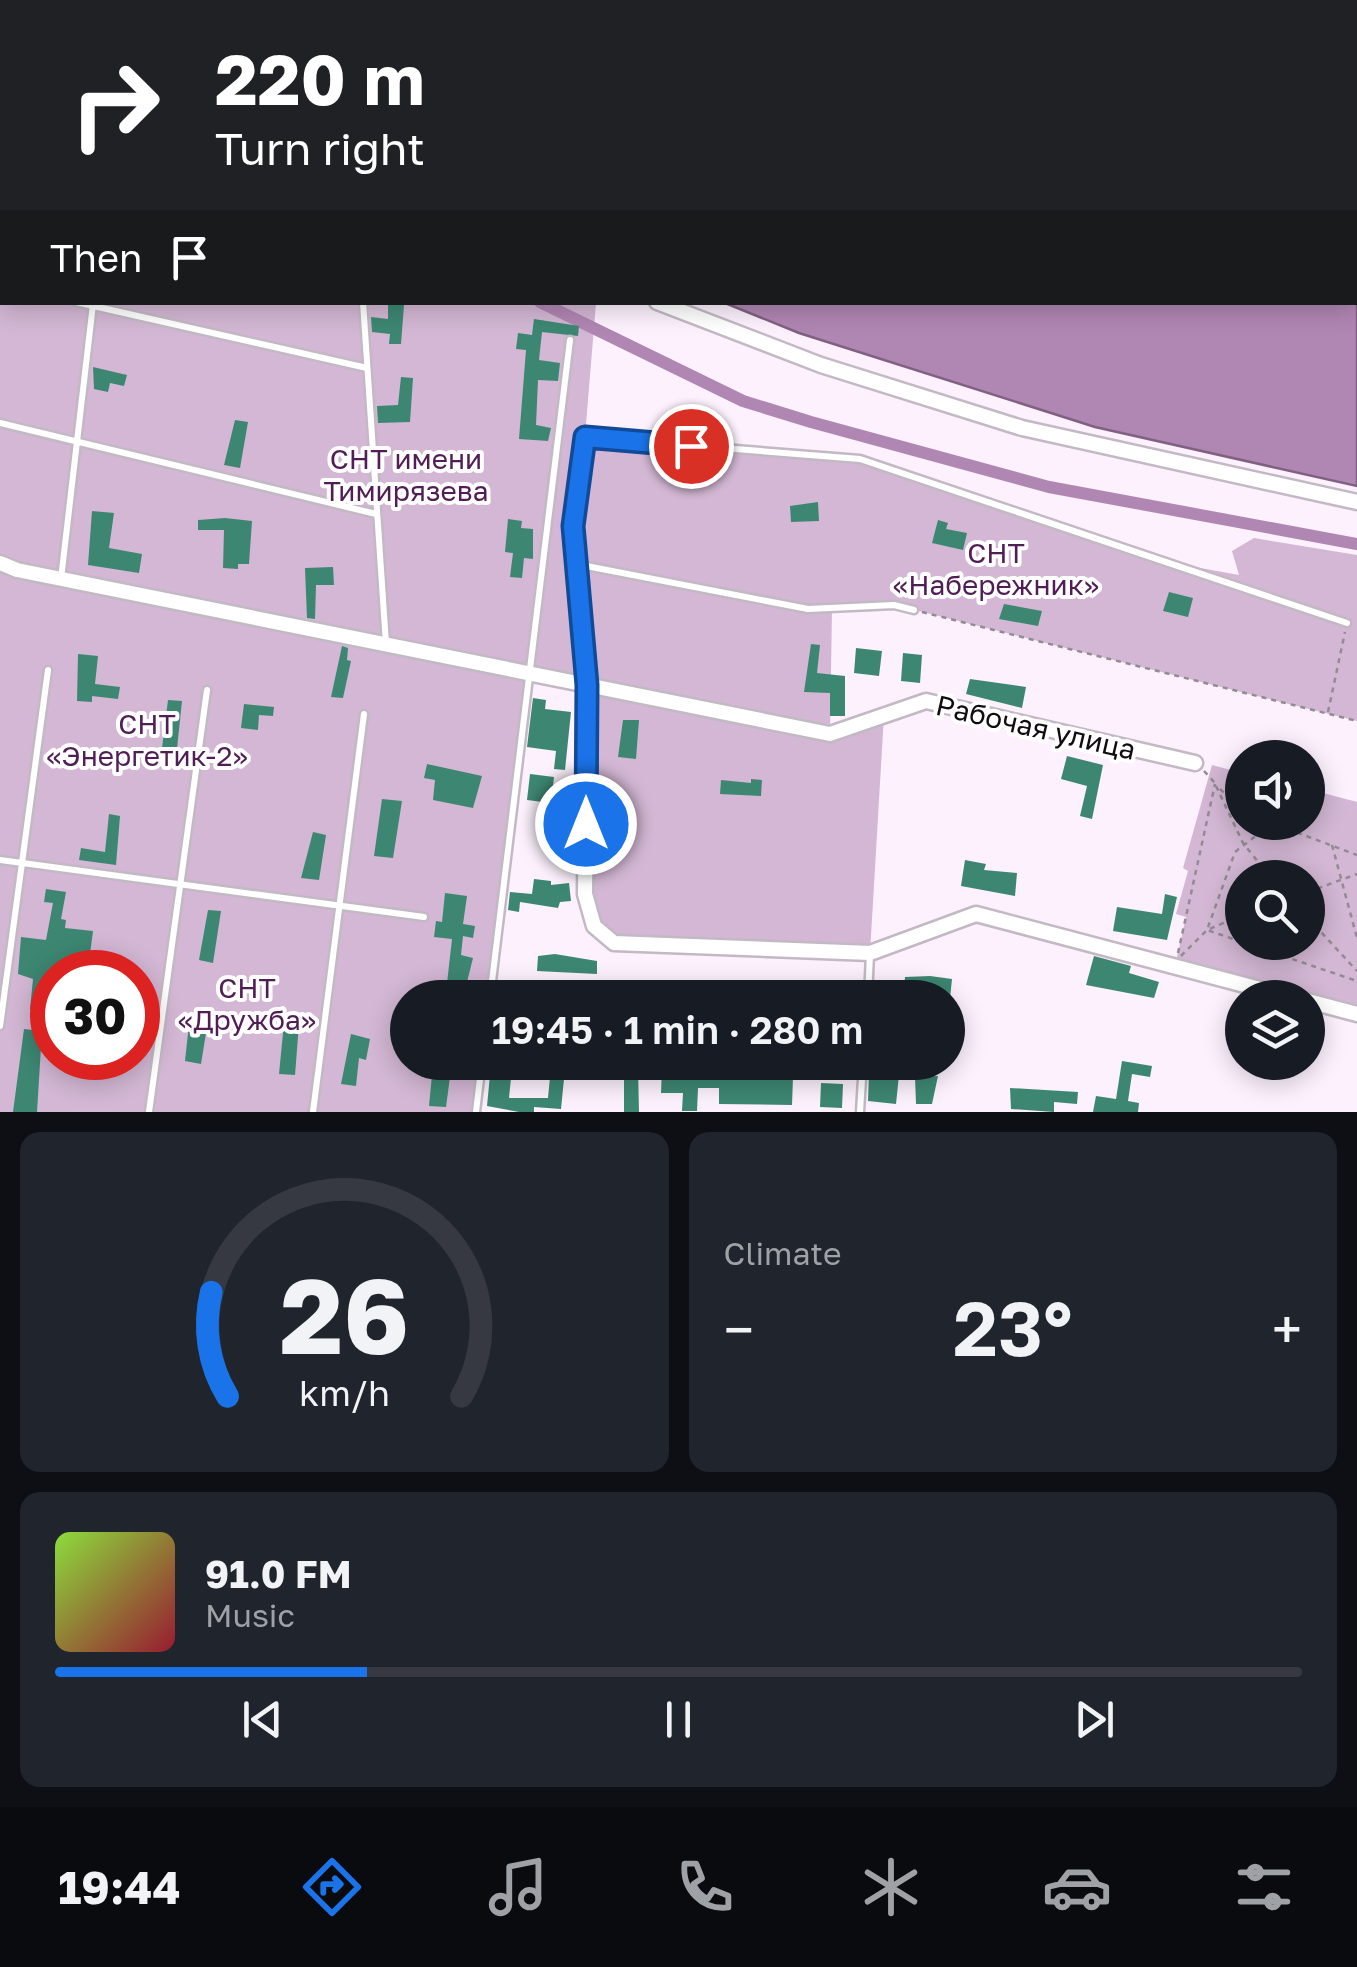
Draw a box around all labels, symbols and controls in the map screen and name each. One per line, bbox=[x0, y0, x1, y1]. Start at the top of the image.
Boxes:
text: 220 m bbox=[215, 36, 425, 120]
icon: right bbox=[50, 40, 180, 170]
text: Turn right bbox=[215, 121, 425, 175]
icon: arrive bbox=[162, 230, 217, 285]
text: Then bbox=[50, 235, 142, 280]
pin bbox=[649, 404, 734, 489]
icon: arrive bbox=[664, 419, 719, 474]
park label: СНТ имени Тимирязева bbox=[324, 442, 488, 507]
park label: СНТ «Набережник» bbox=[893, 536, 1099, 601]
street label: Рабочая улица bbox=[933, 688, 1139, 766]
park label: СНТ «Энергетик-2» bbox=[46, 707, 248, 772]
map controls bbox=[1225, 740, 1325, 1080]
button: sound bbox=[1225, 740, 1325, 840]
position arrow bbox=[534, 772, 638, 876]
button: search bbox=[1225, 860, 1325, 960]
speed limit sign: 30 bbox=[30, 950, 160, 1080]
park label: СНТ «Дружба» bbox=[178, 971, 316, 1036]
button: layers bbox=[1225, 980, 1325, 1080]
text: 19:45 · 1 min · 280 m bbox=[492, 1007, 863, 1052]
text: Climate bbox=[724, 1234, 842, 1272]
text: 26 bbox=[280, 1252, 409, 1377]
text: 23° bbox=[953, 1282, 1072, 1373]
text: − bbox=[724, 1296, 754, 1362]
text: + bbox=[1272, 1296, 1302, 1362]
text: km/h bbox=[299, 1371, 390, 1414]
text: 91.0 FM bbox=[205, 1551, 352, 1596]
text: Music bbox=[205, 1596, 295, 1634]
icon: previous bbox=[235, 1692, 290, 1747]
icon: pause bbox=[651, 1692, 706, 1747]
icon: next bbox=[1067, 1692, 1122, 1747]
icon: directions bbox=[297, 1852, 367, 1922]
icon: music bbox=[483, 1852, 553, 1922]
icon: phone bbox=[670, 1852, 740, 1922]
icon: climate bbox=[856, 1852, 926, 1922]
icon: car bbox=[1042, 1852, 1112, 1922]
icon: filters bbox=[1229, 1852, 1299, 1922]
text: 19:44 bbox=[58, 1860, 181, 1914]

